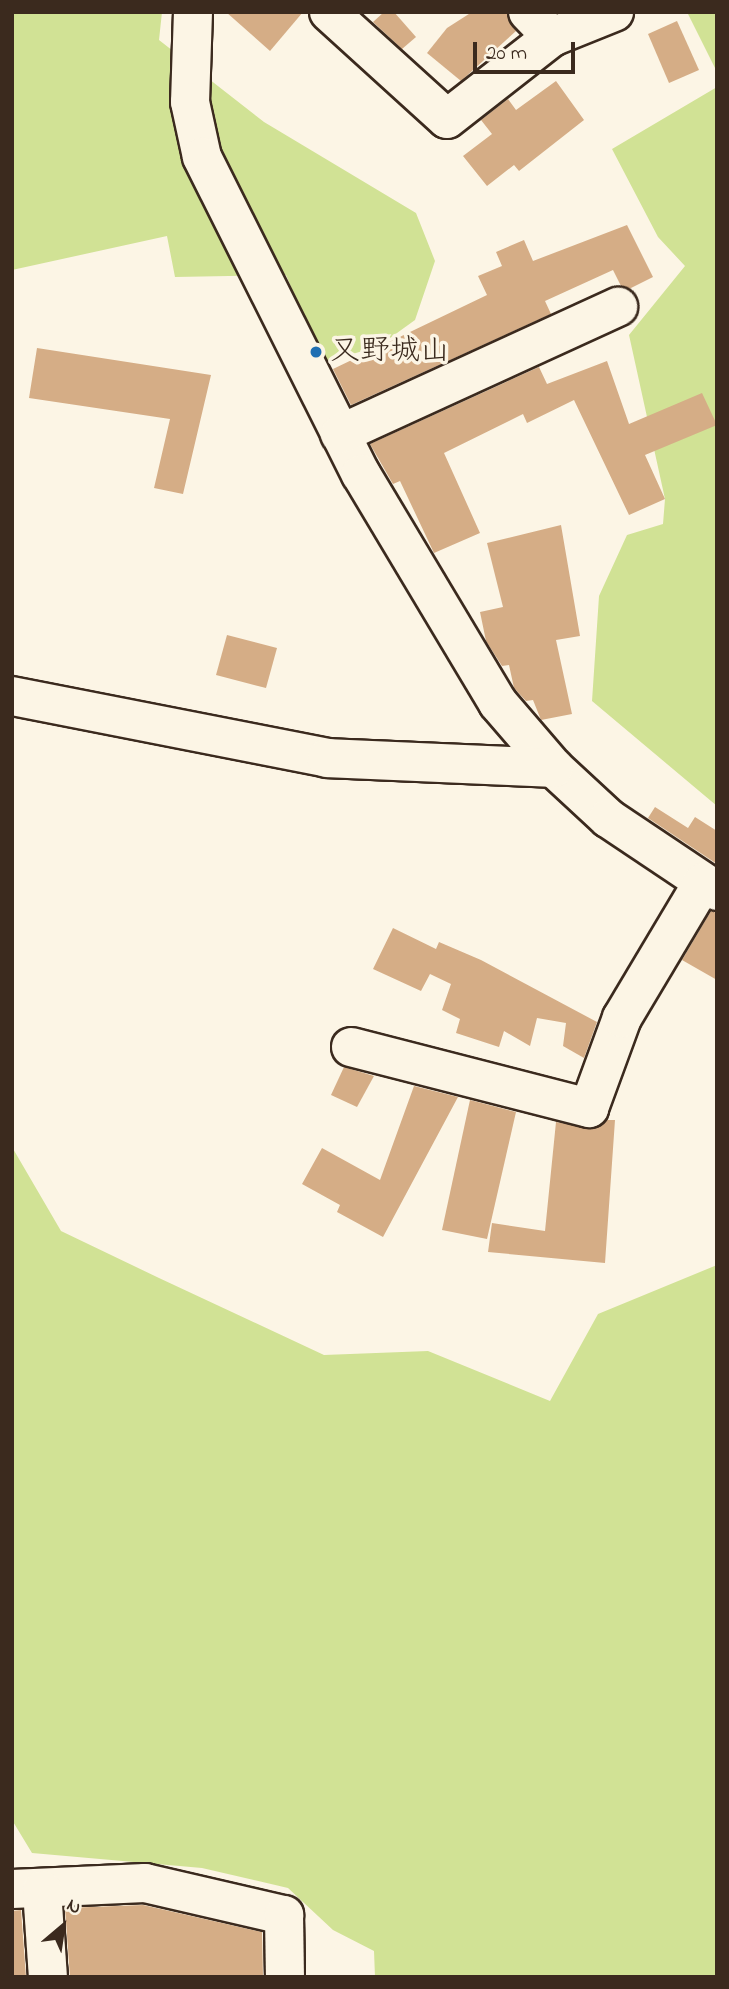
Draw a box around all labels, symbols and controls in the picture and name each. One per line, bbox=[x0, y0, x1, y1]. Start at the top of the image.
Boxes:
scale bar bbox=[477, 28, 578, 72]
text: 20 m bbox=[486, 39, 527, 69]
place label: 又野城山 bbox=[330, 334, 450, 370]
marker: 又野城山 bbox=[308, 344, 324, 360]
north arrow bbox=[28, 1891, 98, 1961]
text: N bbox=[61, 1892, 86, 1922]

